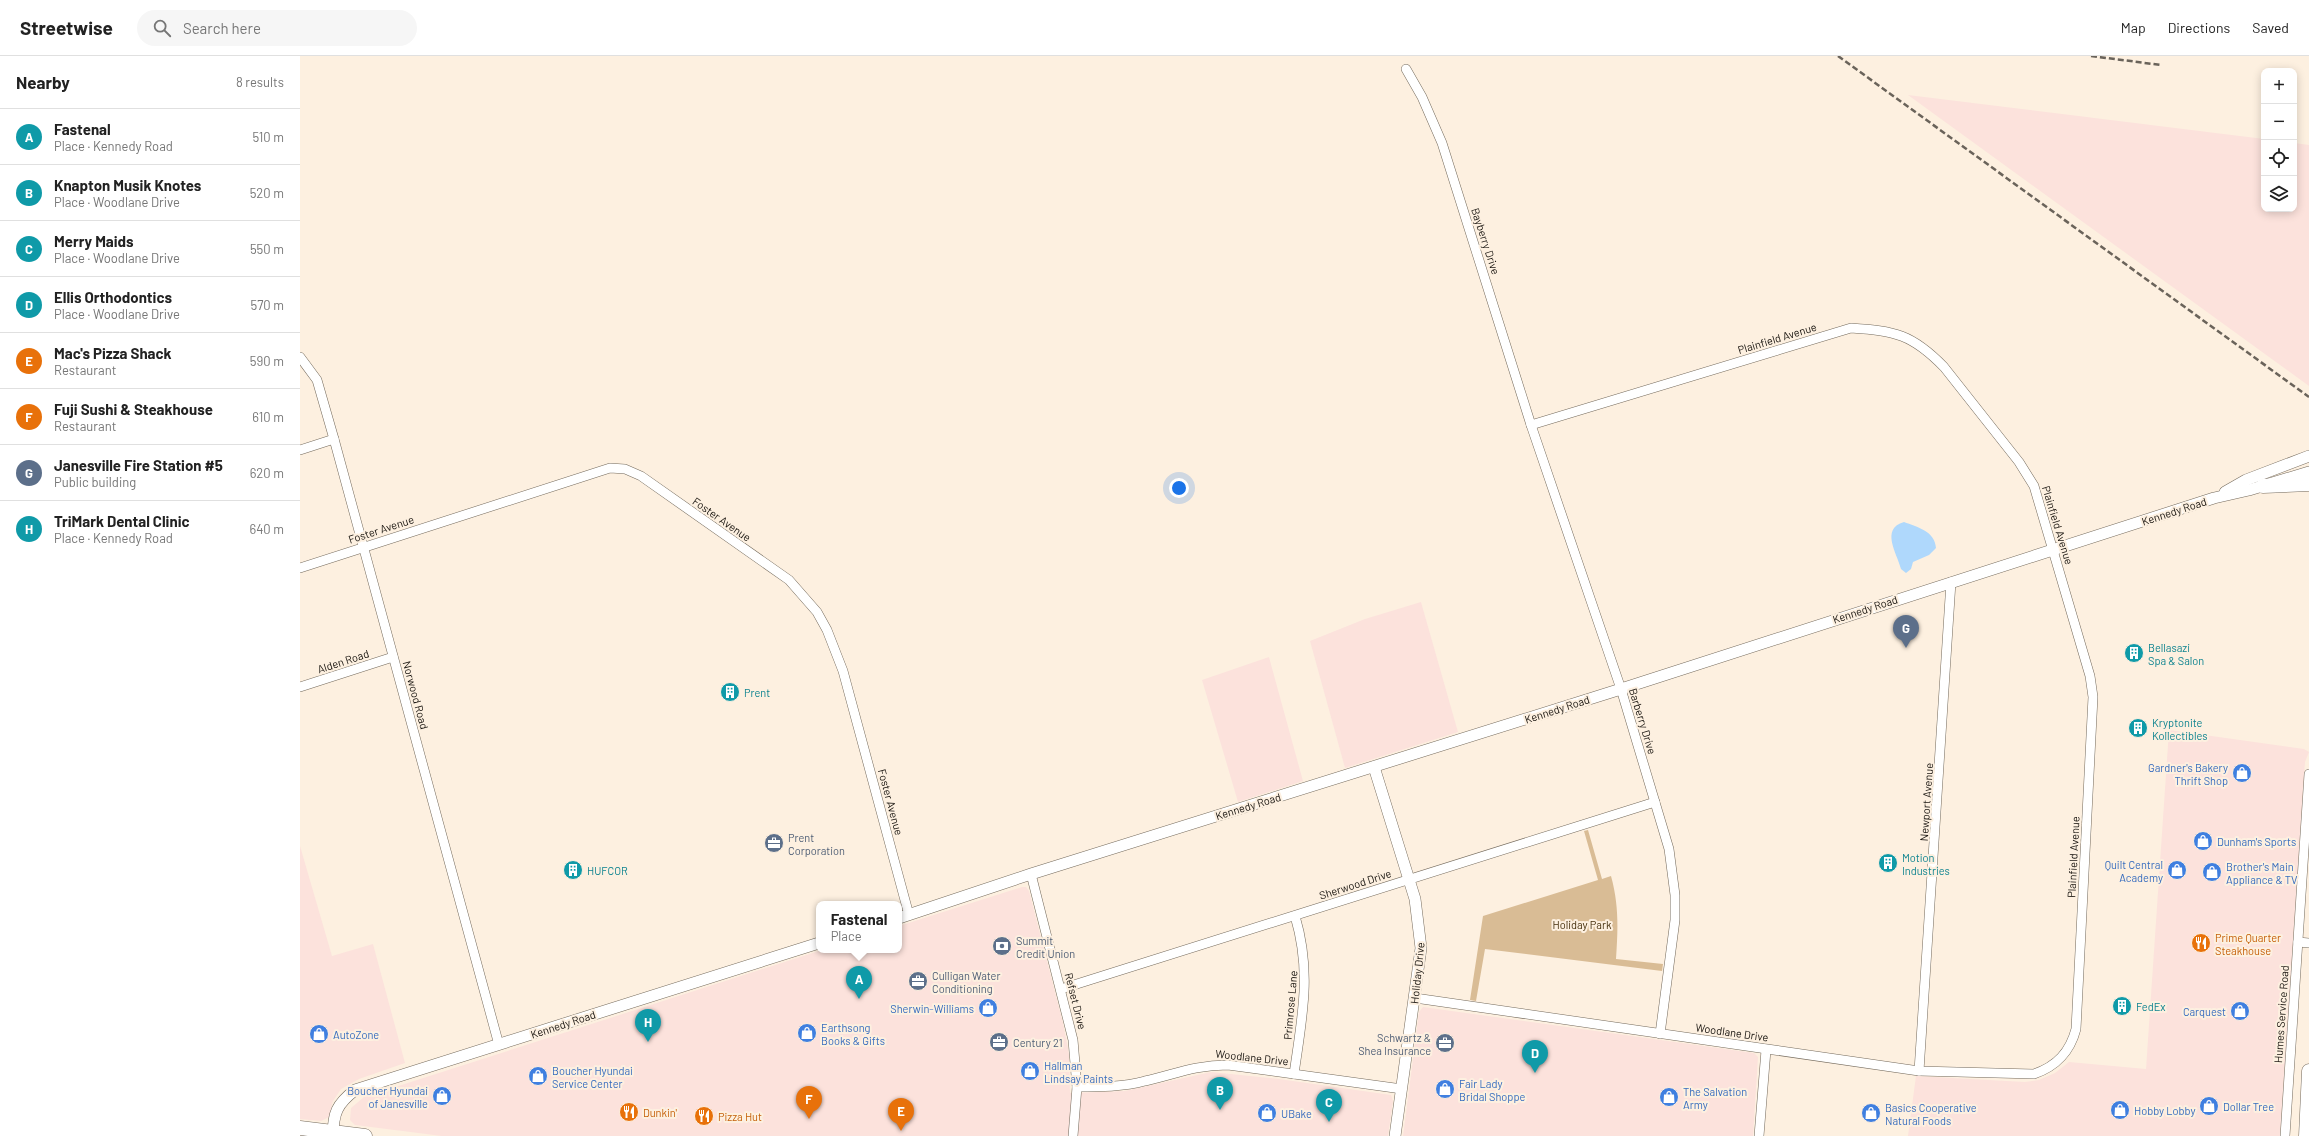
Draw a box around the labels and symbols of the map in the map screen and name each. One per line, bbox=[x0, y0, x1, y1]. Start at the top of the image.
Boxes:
street label: Bayberry Drive bbox=[1469, 206, 1503, 276]
street label: Plainfield Avenue bbox=[1736, 320, 1818, 356]
your location bbox=[1169, 478, 1189, 498]
street label: Plainfield Avenue bbox=[2040, 484, 2076, 566]
street label: Foster Avenue bbox=[690, 494, 754, 544]
street label: Kennedy Road bbox=[2140, 494, 2208, 528]
street label: Foster Avenue bbox=[347, 512, 415, 546]
street label: Kennedy Road bbox=[1831, 592, 1899, 626]
pin: G bbox=[1893, 615, 1919, 648]
place label: Bellasazi Spa & Salon bbox=[2148, 641, 2204, 667]
building icon: Bellasazi Spa & Salon bbox=[2123, 642, 2145, 664]
street label: Alden Road bbox=[316, 647, 370, 675]
street label: Norwood Road bbox=[401, 660, 431, 730]
building icon: Prent bbox=[719, 681, 741, 703]
place label: Prent bbox=[744, 686, 770, 699]
street label: Barberry Drive bbox=[1627, 686, 1659, 756]
street label: Kennedy Road bbox=[1523, 692, 1591, 726]
place label: Kryptonite Kollectibles bbox=[2152, 716, 2208, 742]
building icon: Kryptonite Kollectibles bbox=[2127, 717, 2149, 739]
place label: Gardner's Bakery Thrift Shop bbox=[2148, 761, 2228, 787]
street label: Newport Avenue bbox=[1917, 762, 1935, 842]
shop icon: Gardner's Bakery Thrift Shop bbox=[2231, 762, 2253, 784]
street label: Foster Avenue bbox=[876, 767, 906, 837]
street label: Kennedy Road bbox=[1214, 790, 1282, 822]
street label: Plainfield Avenue bbox=[2064, 816, 2082, 898]
shop icon: Dunham's Sports bbox=[2192, 830, 2214, 852]
place label: Prent Corporation bbox=[788, 831, 845, 857]
office icon: Prent Corporation bbox=[763, 832, 785, 854]
place label: Dunham's Sports bbox=[2217, 835, 2296, 848]
place label: Motion Industries bbox=[1902, 851, 1950, 877]
building icon: Motion Industries bbox=[1877, 852, 1899, 874]
place label: Quilt Central Academy bbox=[2105, 858, 2163, 884]
building icon: HUFCOR bbox=[562, 859, 584, 881]
shop icon: Quilt Central Academy bbox=[2166, 859, 2188, 881]
place label: Brother's Main Appliance & TV bbox=[2226, 860, 2298, 886]
shop icon: Brother's Main Appliance & TV bbox=[2201, 861, 2223, 883]
place label: HUFCOR bbox=[587, 864, 628, 877]
street label: Sherwood Drive bbox=[1317, 866, 1393, 902]
park label: Holiday Park bbox=[1553, 918, 1612, 931]
place label: Prime Quarter Steakhouse bbox=[2215, 931, 2281, 957]
restaurant icon: Prime Quarter Steakhouse bbox=[2190, 932, 2212, 954]
place label: Summit Credit Union bbox=[1016, 934, 1075, 960]
bank icon: Summit Credit Union bbox=[991, 935, 1013, 957]
street label: Holiday Drive bbox=[1407, 941, 1427, 1004]
street label: Humes Service Road bbox=[2271, 965, 2291, 1063]
pin: A bbox=[846, 966, 872, 999]
place label: Culligan Water Conditioning bbox=[932, 969, 1001, 995]
office icon: Culligan Water Conditioning bbox=[907, 970, 929, 992]
street label: Primrose Lane bbox=[1281, 970, 1300, 1040]
street label: Refset Drive bbox=[1063, 971, 1089, 1031]
building icon: FedEx bbox=[2111, 995, 2133, 1017]
shop icon: Sherwin-Williams bbox=[977, 997, 999, 1019]
place label: FedEx bbox=[2136, 1000, 2166, 1013]
shop icon: Carquest bbox=[2229, 1000, 2251, 1022]
place label: Sherwin-Williams bbox=[890, 1002, 974, 1015]
place label: Carquest bbox=[2183, 1005, 2226, 1018]
street label: Kennedy Road bbox=[529, 1007, 597, 1041]
pin: H bbox=[635, 1009, 661, 1042]
street label: Woodlane Drive bbox=[1695, 1020, 1770, 1044]
place label: Earthsong Books & Gifts bbox=[821, 1021, 885, 1047]
shop icon: Earthsong Books & Gifts bbox=[796, 1022, 818, 1044]
shop icon: AutoZone bbox=[308, 1023, 330, 1045]
place label: AutoZone bbox=[333, 1028, 379, 1041]
office icon: Century 21 bbox=[988, 1031, 1010, 1053]
place label: Schwartz & Shea Insurance bbox=[1358, 1031, 1431, 1057]
office icon: Schwartz & Shea Insurance bbox=[1434, 1032, 1456, 1054]
place label: Century 21 bbox=[1013, 1036, 1063, 1049]
pin: D bbox=[1522, 1040, 1548, 1073]
street label: Woodlane Drive bbox=[1215, 1047, 1289, 1067]
place label: Hallman Lindsay Paints bbox=[1044, 1059, 1113, 1085]
shop icon: Hallman Lindsay Paints bbox=[1019, 1060, 1041, 1082]
place label: Boucher Hyundai Service Center bbox=[552, 1064, 633, 1090]
shop icon: Boucher Hyundai Service Center bbox=[527, 1065, 549, 1087]
pin: B bbox=[1207, 1077, 1233, 1110]
place label: Fair Lady Bridal Shoppe bbox=[1459, 1077, 1525, 1103]
shop icon: Fair Lady Bridal Shoppe bbox=[1434, 1078, 1456, 1100]
place label: Boucher Hyundai of Janesville bbox=[347, 1084, 428, 1110]
shop icon: Boucher Hyundai of Janesville bbox=[431, 1085, 453, 1107]
place label: The Salvation Army bbox=[1683, 1085, 1747, 1111]
pin: F bbox=[796, 1086, 822, 1119]
shop icon: The Salvation Army bbox=[1658, 1086, 1680, 1108]
pin: C bbox=[1316, 1089, 1342, 1122]
shop icon: Dollar Tree bbox=[2198, 1095, 2220, 1117]
pin: E bbox=[888, 1098, 914, 1131]
shop icon: Hobby Lobby bbox=[2109, 1099, 2131, 1121]
place label: Dollar Tree bbox=[2223, 1100, 2274, 1113]
restaurant icon: Dunkin' bbox=[618, 1101, 640, 1123]
place label: Basics Cooperative Natural Foods bbox=[1885, 1101, 1977, 1127]
shop icon: UBake bbox=[1256, 1102, 1278, 1124]
shop icon: Basics Cooperative Natural Foods bbox=[1860, 1102, 1882, 1124]
place label: Hobby Lobby bbox=[2134, 1104, 2196, 1117]
restaurant icon: Pizza Hut bbox=[693, 1105, 715, 1127]
place label: Dunkin' bbox=[643, 1106, 677, 1119]
place label: UBake bbox=[1281, 1107, 1312, 1120]
place label: Pizza Hut bbox=[718, 1110, 762, 1123]

